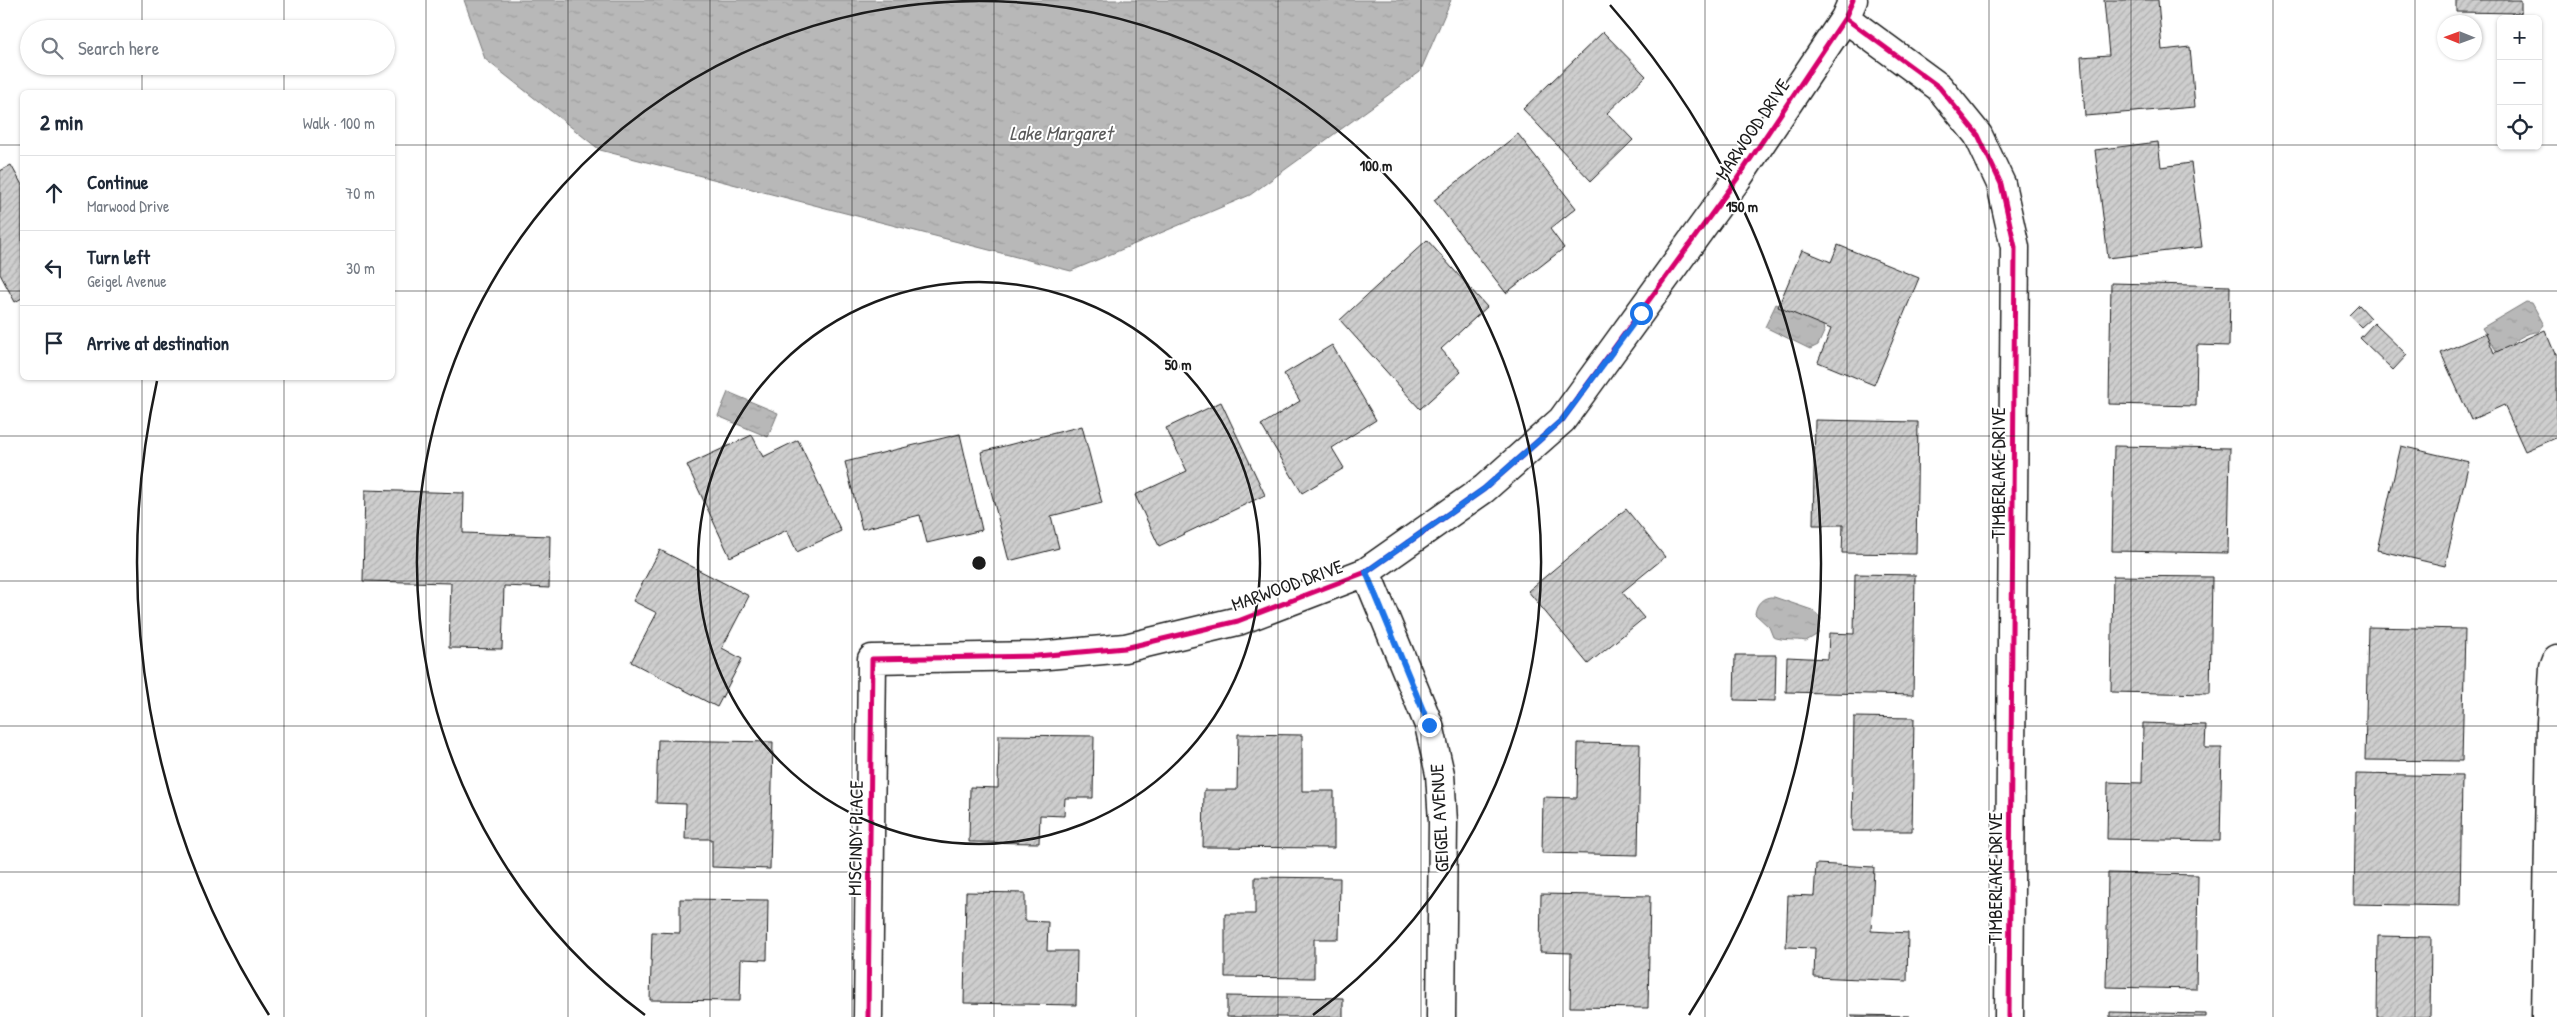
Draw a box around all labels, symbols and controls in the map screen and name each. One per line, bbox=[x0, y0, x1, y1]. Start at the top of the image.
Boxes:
north arrow bbox=[2437, 15, 2482, 60]
map controls bbox=[2497, 15, 2542, 150]
button: + bbox=[2497, 15, 2542, 60]
search box bbox=[20, 20, 395, 75]
icon: search bbox=[38, 34, 66, 62]
text: Search here bbox=[78, 35, 159, 61]
button: − bbox=[2497, 60, 2542, 105]
street label: MARWOOD DRIVE bbox=[1709, 73, 1796, 185]
button: locate bbox=[2497, 105, 2542, 150]
text: 2 min bbox=[40, 108, 83, 137]
text: Walk · 100 m bbox=[303, 112, 375, 134]
water label: Lake Margaret bbox=[1010, 119, 1116, 147]
text: 100 m bbox=[1360, 155, 1392, 176]
text: Continue bbox=[87, 169, 148, 195]
icon: ahead bbox=[40, 179, 68, 207]
text: 70 m bbox=[345, 182, 375, 204]
text: Marwood Drive bbox=[87, 195, 169, 217]
text: 150 m bbox=[1726, 196, 1758, 217]
text: Turn left bbox=[87, 244, 150, 270]
icon: left bbox=[40, 254, 68, 282]
text: 30 m bbox=[346, 257, 375, 279]
text: Geigel Avenue bbox=[87, 270, 167, 292]
route start bbox=[1630, 302, 1653, 325]
icon: arrive bbox=[40, 329, 68, 357]
text: Arrive at destination bbox=[87, 330, 229, 356]
text: 50 m bbox=[1165, 354, 1191, 375]
street label: TIMBERLAKE DRIVE bbox=[1985, 407, 2011, 539]
street label: MARWOOD DRIVE bbox=[1228, 553, 1347, 617]
centre of rings bbox=[970, 554, 988, 572]
route end bbox=[1418, 714, 1441, 737]
street label: GEIGEL AVENUE bbox=[1423, 763, 1455, 873]
street label: MISCINDY PLACE bbox=[841, 779, 869, 896]
street label: TIMBERLAKE DRIVE bbox=[1982, 812, 2008, 944]

